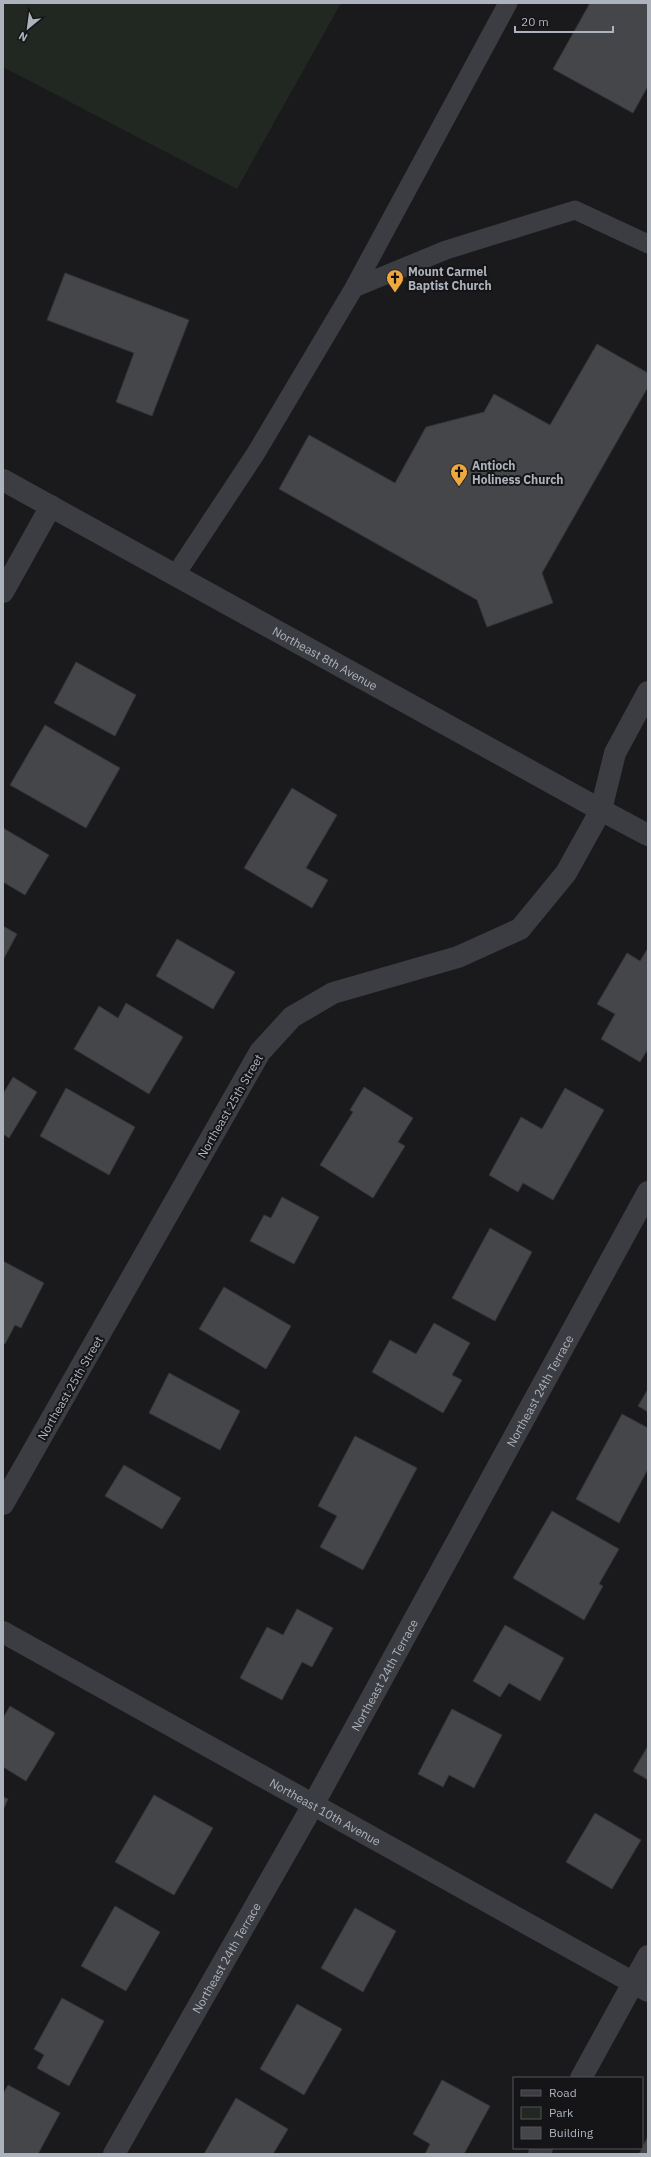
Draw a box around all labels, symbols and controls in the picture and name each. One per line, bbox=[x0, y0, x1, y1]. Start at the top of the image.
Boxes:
north arrow bbox=[8, 8, 48, 48]
scale bar bbox=[515, 8, 613, 34]
text: 20 m bbox=[521, 14, 549, 29]
text: N bbox=[16, 29, 30, 45]
place label: Mount Carmel Baptist Church bbox=[408, 264, 492, 293]
church icon: Mount Carmel Baptist Church bbox=[385, 268, 405, 293]
place label: Antioch Holiness Church bbox=[472, 458, 564, 487]
church icon: Antioch Holiness Church bbox=[449, 462, 469, 487]
street label: Northeast 8th Avenue bbox=[270, 623, 381, 693]
street label: Northeast 25th Street bbox=[194, 1051, 266, 1161]
street label: Northeast 24th Terrace bbox=[503, 1332, 576, 1449]
street label: Northeast 25th Street bbox=[34, 1333, 106, 1443]
street label: Northeast 24th Terrace bbox=[347, 1616, 421, 1733]
street label: Northeast 10th Avenue bbox=[267, 1775, 384, 1849]
street label: Northeast 24th Terrace bbox=[188, 1899, 264, 2016]
legend bbox=[513, 2077, 643, 2149]
text: Road bbox=[549, 2085, 577, 2100]
text: Park bbox=[549, 2105, 574, 2120]
text: Building bbox=[549, 2125, 594, 2140]

